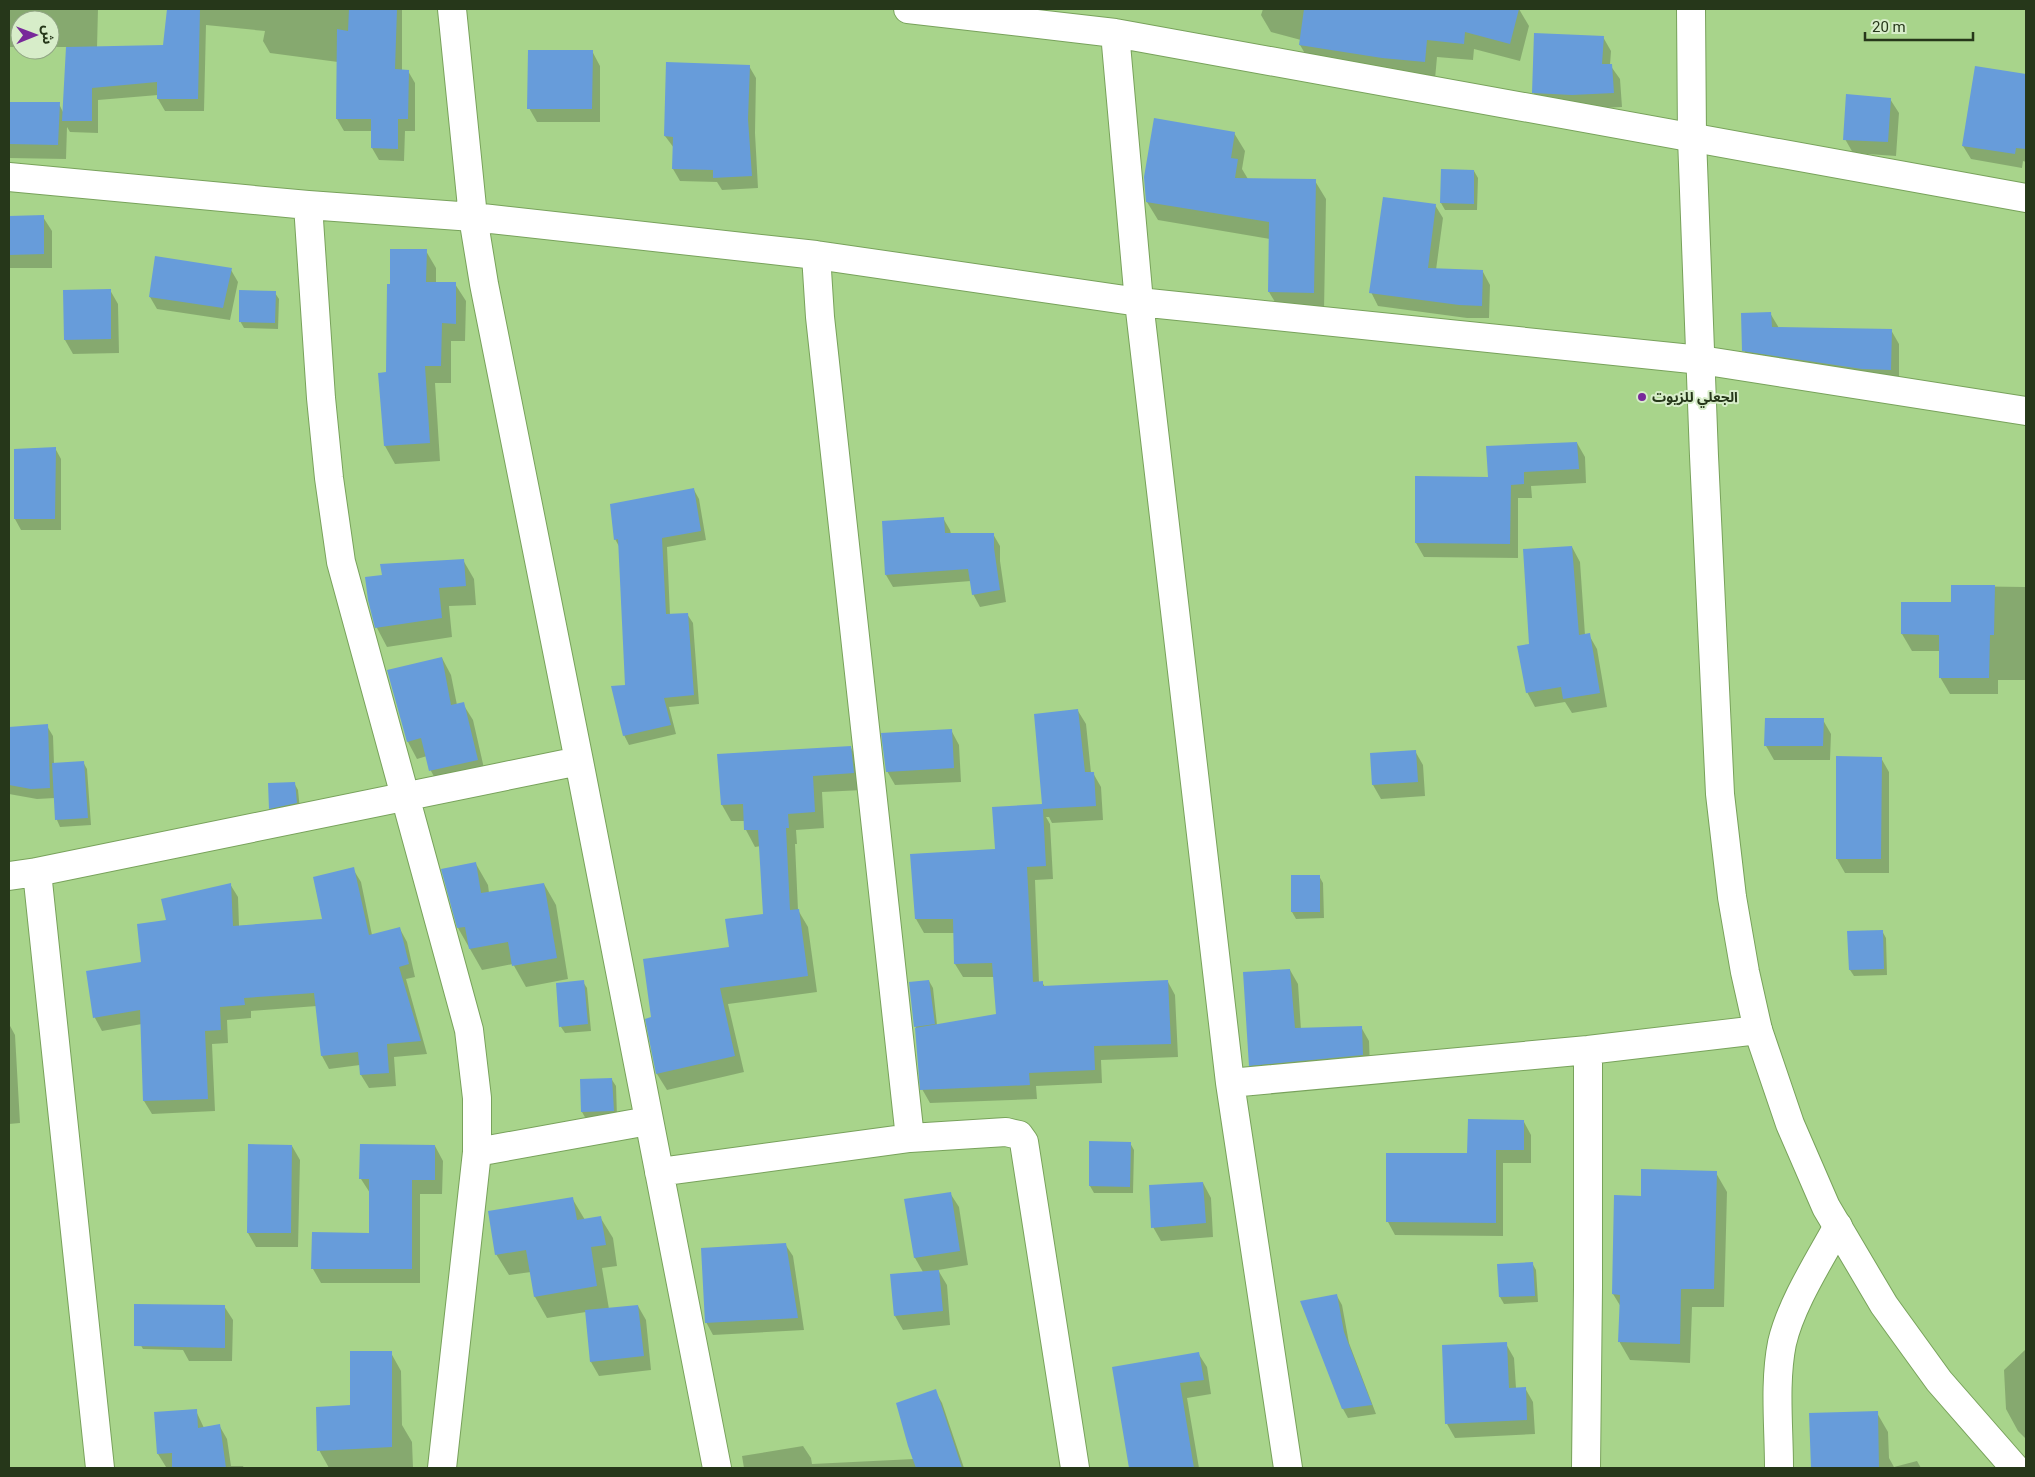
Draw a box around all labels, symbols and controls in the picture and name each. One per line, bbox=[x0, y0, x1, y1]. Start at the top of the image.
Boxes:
north arrow bbox=[10, 10, 60, 60]
scale bar bbox=[1865, 10, 1972, 42]
text: 20 m bbox=[1872, 18, 1906, 36]
text: ش bbox=[40, 25, 56, 45]
place label: الجعلي للزيوت bbox=[1652, 389, 1738, 408]
marker: الجعلي للزيوت bbox=[1636, 391, 1648, 403]

